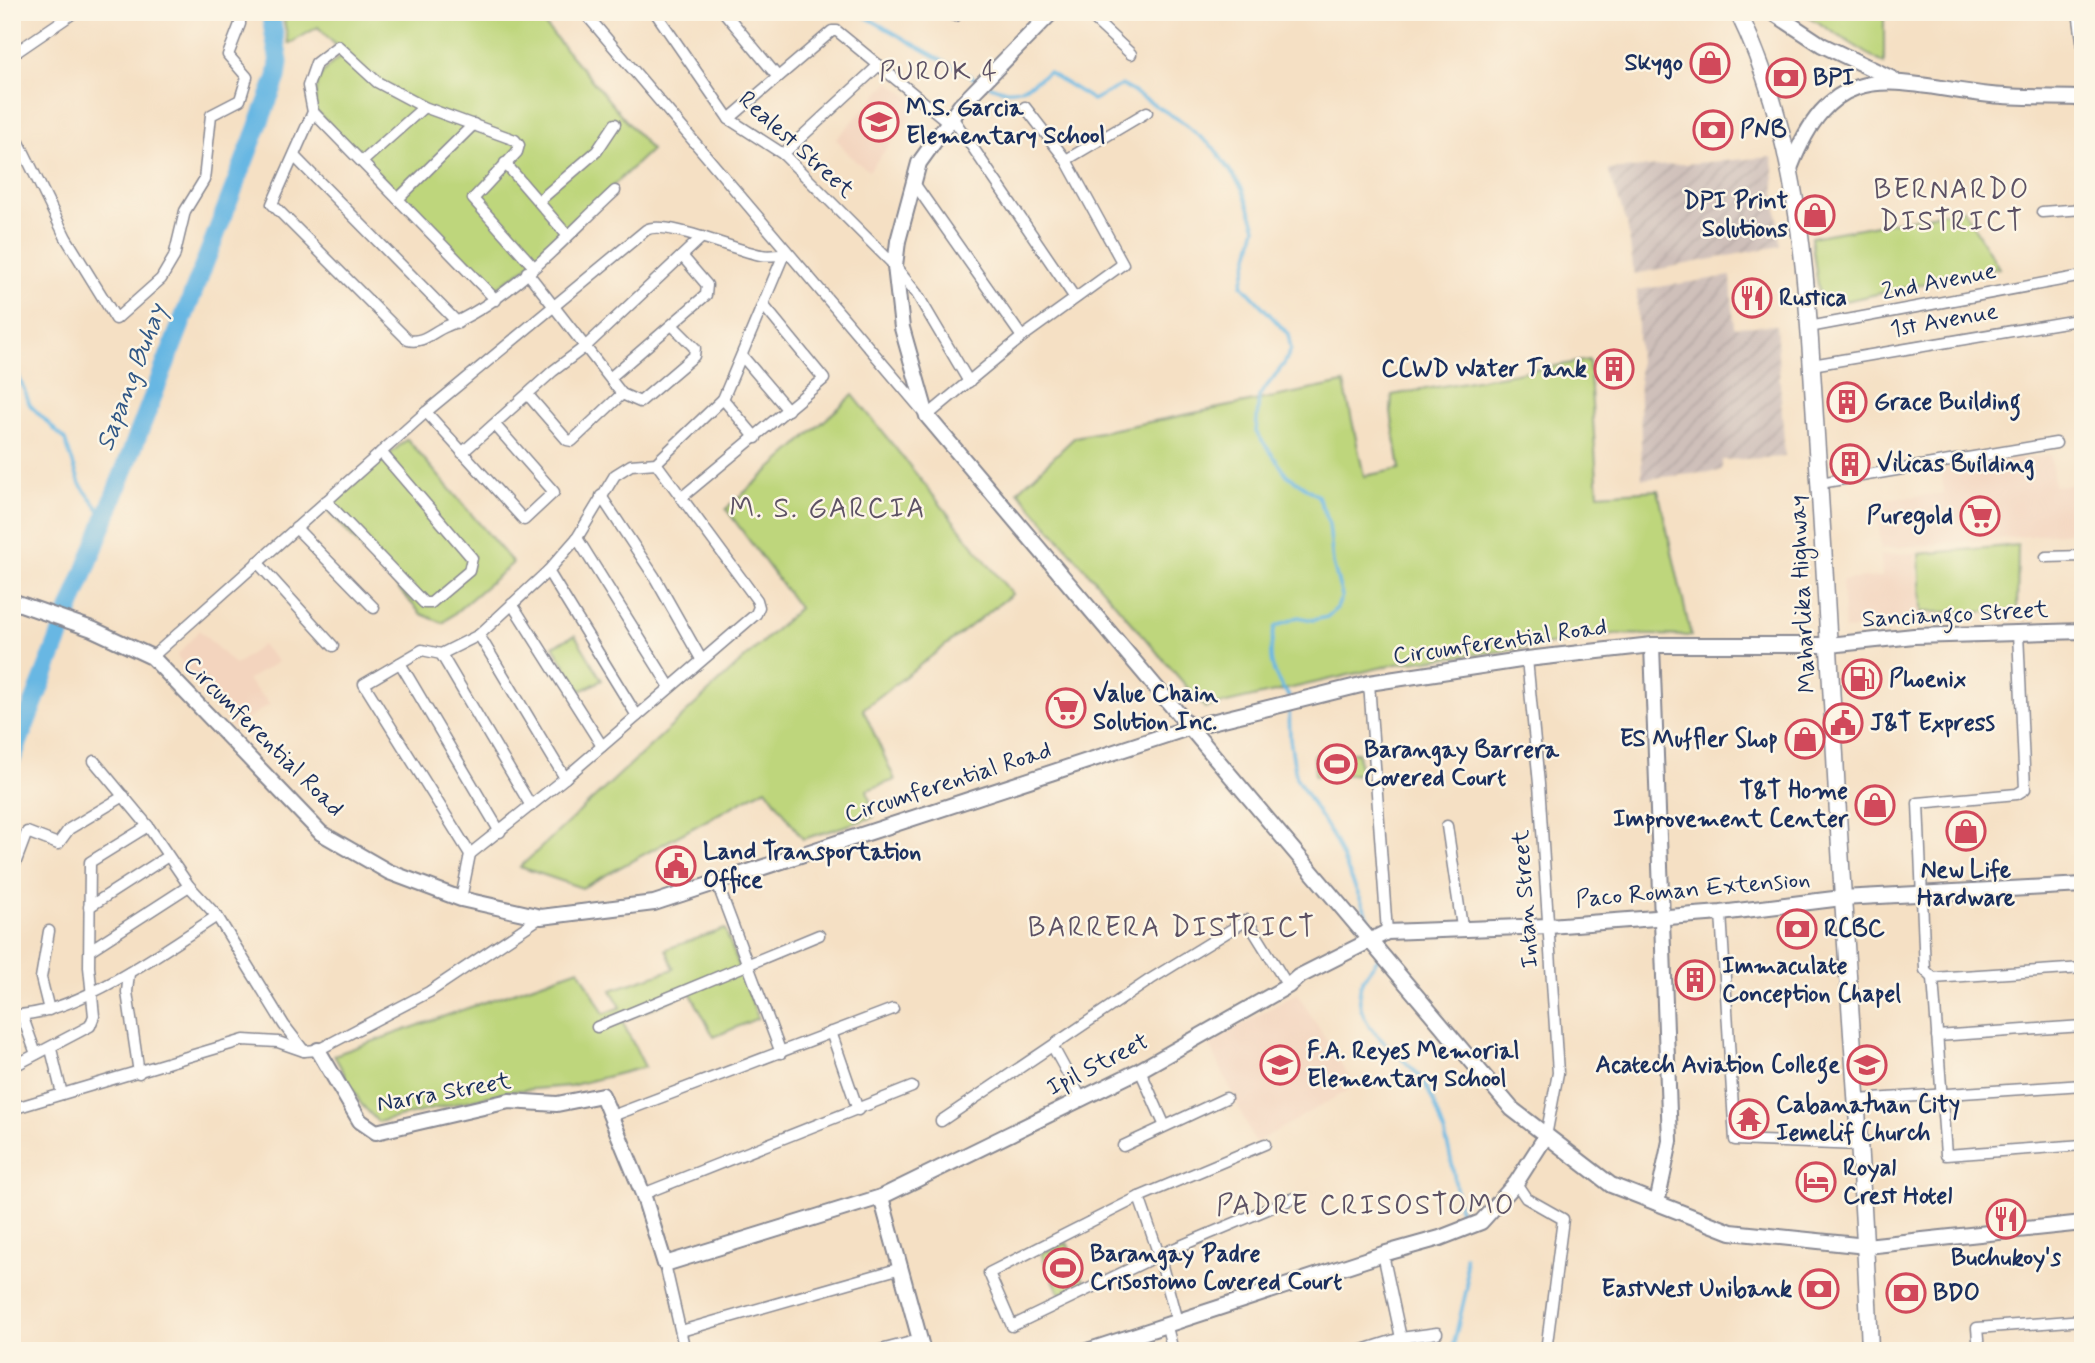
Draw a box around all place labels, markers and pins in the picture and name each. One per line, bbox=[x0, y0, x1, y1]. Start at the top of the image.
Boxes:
shop icon: Skygo bbox=[1689, 42, 1731, 84]
place label: Skygo bbox=[1624, 48, 1683, 80]
bank icon: BPI bbox=[1765, 57, 1807, 99]
place label: BPI bbox=[1813, 63, 1855, 94]
place label: M.S. Garcia Elementary School bbox=[906, 93, 1106, 152]
school or university icon: M.S. Garcia Elementary School bbox=[858, 101, 900, 143]
bank icon: PNB bbox=[1692, 109, 1734, 151]
place label: PNB bbox=[1740, 115, 1787, 146]
place label: DPI Print Solutions bbox=[1683, 186, 1789, 245]
shop icon: DPI Print Solutions bbox=[1794, 194, 1836, 236]
restaurant icon: Rustica bbox=[1731, 277, 1773, 319]
place label: Rustica bbox=[1779, 283, 1847, 314]
building icon: CCWD Water Tank bbox=[1593, 348, 1635, 390]
place label: CCWD Water Tank bbox=[1381, 354, 1587, 385]
building icon: Grace Building bbox=[1826, 381, 1868, 423]
place label: Grace Building bbox=[1874, 387, 2021, 421]
building icon: Vilicas Building bbox=[1829, 443, 1871, 485]
place label: Vilicas Building bbox=[1877, 449, 2034, 481]
supermarket icon: Puregold bbox=[1959, 495, 2001, 537]
place label: Puregold bbox=[1867, 501, 1953, 535]
fuel station icon: Phoenix bbox=[1841, 658, 1883, 700]
place label: Phoenix bbox=[1889, 664, 1966, 695]
place label: Value Chain Solution Inc. bbox=[1093, 679, 1218, 738]
supermarket icon: Value Chain Solution Inc. bbox=[1045, 687, 1087, 729]
public building icon: J&T Express bbox=[1822, 702, 1864, 744]
place label: J&T Express bbox=[1870, 708, 1996, 739]
shop icon: ES Muffler Shop bbox=[1784, 718, 1826, 760]
place label: ES Muffler Shop bbox=[1620, 724, 1778, 755]
place label: Barangay Barrera Covered Court bbox=[1364, 735, 1559, 794]
sports icon: Barangay Barrera Covered Court bbox=[1316, 743, 1358, 785]
place label: T&T Home Improvement Center bbox=[1613, 776, 1849, 835]
shop icon: T&T Home Improvement Center bbox=[1854, 784, 1896, 826]
shop icon: New Life Hardware bbox=[1945, 810, 1987, 852]
place label: Land Transportation Office bbox=[703, 837, 921, 896]
public building icon: Land Transportation Office bbox=[655, 845, 697, 887]
place label: New Life Hardware bbox=[1917, 855, 2016, 914]
bank icon: RCBC bbox=[1776, 908, 1818, 950]
place label: RCBC bbox=[1824, 914, 1886, 945]
place label: Immaculate Conception Chapel bbox=[1722, 951, 1901, 1010]
building icon: Immaculate Conception Chapel bbox=[1674, 959, 1716, 1001]
place label: F.A. Reyes Memorial Elementary School bbox=[1307, 1036, 1519, 1095]
school or university icon: F.A. Reyes Memorial Elementary School bbox=[1259, 1044, 1301, 1086]
school or university icon: Acatech Aviation College bbox=[1846, 1044, 1888, 1086]
place label: Acatech Aviation College bbox=[1596, 1050, 1840, 1084]
place label: Cabanatuan City Iemelif Church bbox=[1776, 1090, 1960, 1149]
temple icon: Cabanatuan City Iemelif Church bbox=[1728, 1098, 1770, 1140]
place label: Royal Crest Hotel bbox=[1843, 1153, 1952, 1212]
hotel icon: Royal Crest Hotel bbox=[1795, 1161, 1837, 1203]
restaurant icon: Buchukoy's bbox=[1985, 1198, 2027, 1240]
place label: Barangay Padre Crisostomo Covered Court bbox=[1090, 1239, 1342, 1298]
place label: Buchukoy's bbox=[1951, 1243, 2061, 1274]
sports icon: Barangay Padre Crisostomo Covered Court bbox=[1042, 1247, 1084, 1289]
bank icon: EastWest Unibank bbox=[1798, 1268, 1840, 1310]
bank icon: BDO bbox=[1885, 1272, 1927, 1314]
place label: EastWest Unibank bbox=[1601, 1274, 1792, 1305]
place label: BDO bbox=[1933, 1278, 1980, 1309]

